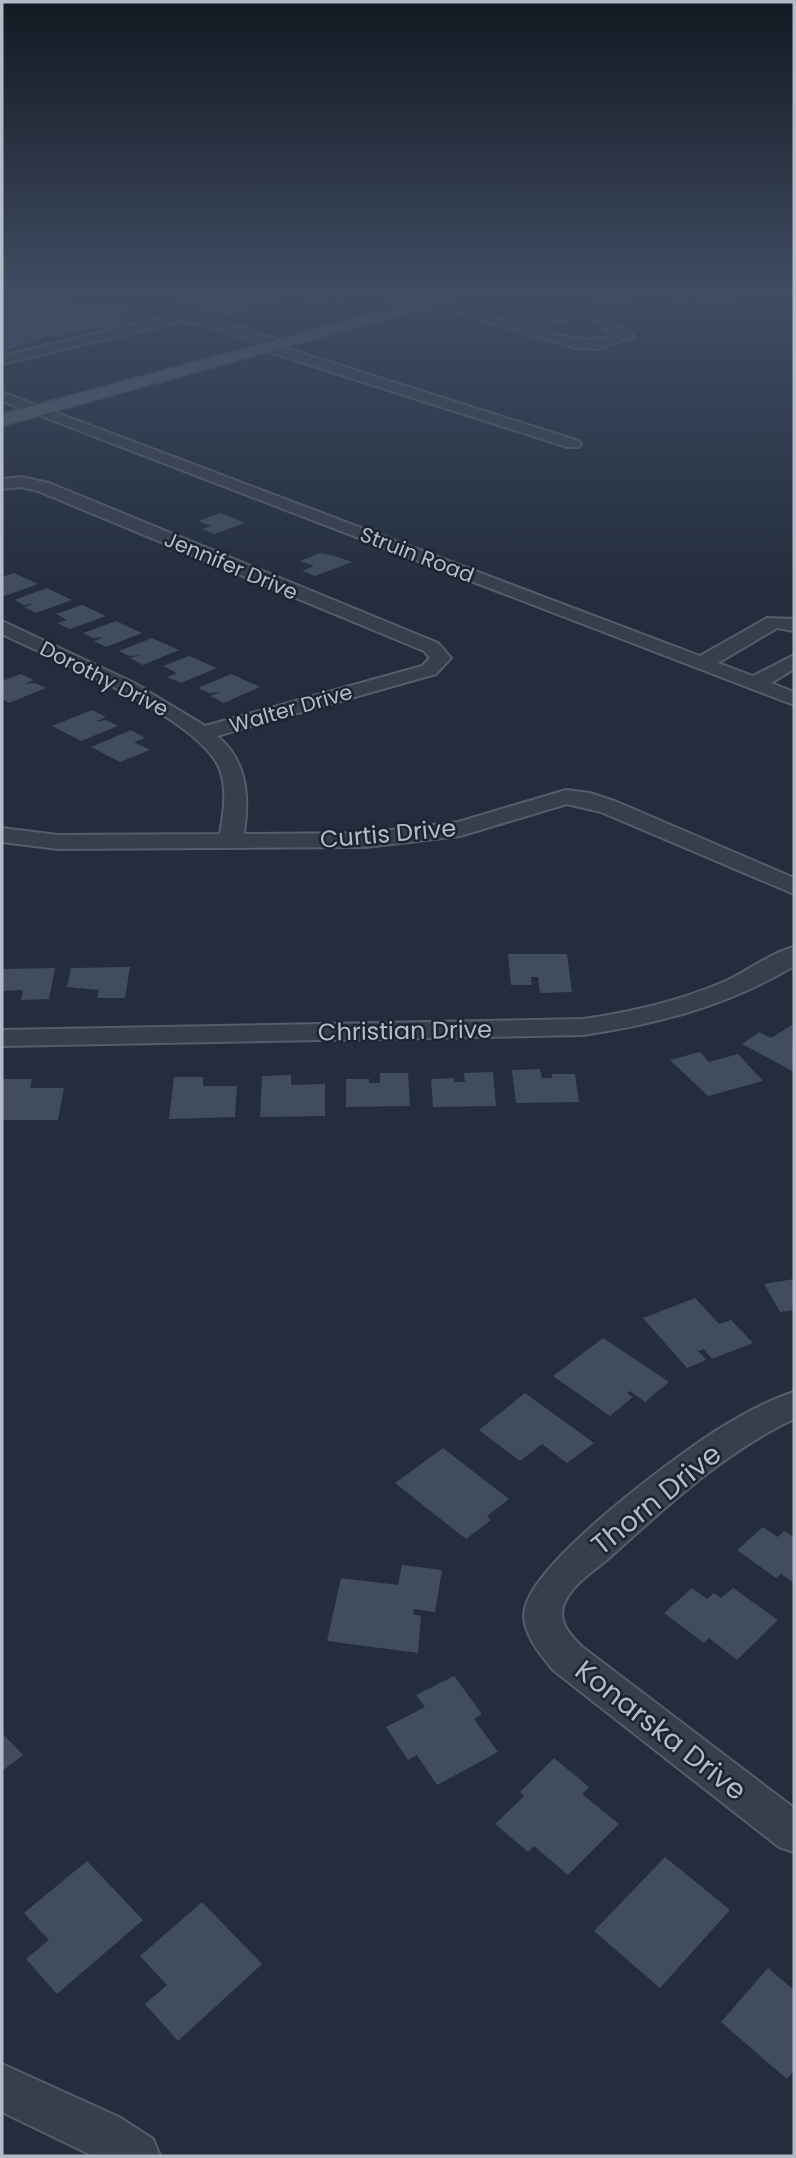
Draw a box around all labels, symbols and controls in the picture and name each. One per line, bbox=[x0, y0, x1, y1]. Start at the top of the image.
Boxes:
street label: Struin Road bbox=[356, 519, 478, 590]
street label: Jennifer Drive bbox=[160, 524, 302, 607]
street label: Dorothy Drive bbox=[35, 634, 174, 723]
street label: Walter Drive bbox=[226, 677, 356, 740]
street label: Curtis Drive bbox=[318, 811, 457, 856]
street label: Christian Drive bbox=[318, 1012, 492, 1049]
street label: Thorn Drive bbox=[583, 1435, 730, 1564]
street label: Konarska Drive bbox=[567, 1651, 755, 1810]

